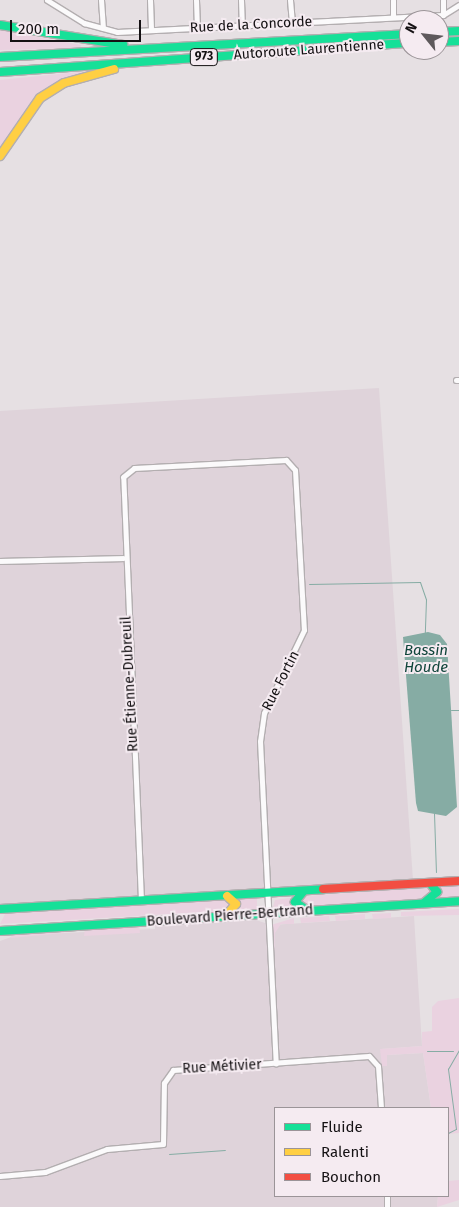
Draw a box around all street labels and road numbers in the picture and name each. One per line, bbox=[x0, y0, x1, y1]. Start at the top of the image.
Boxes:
street label: Rue de la Concorde bbox=[189, 13, 313, 37]
street label: Autoroute Laurentienne bbox=[233, 36, 385, 64]
road number: 973 bbox=[189, 48, 219, 66]
street label: Rue Étienne-Dubreuil bbox=[118, 616, 142, 752]
street label: Rue Fortin bbox=[259, 648, 303, 714]
street label: Boulevard Pierre-Bertrand bbox=[146, 902, 314, 930]
street label: Rue Métivier bbox=[182, 1057, 262, 1077]

